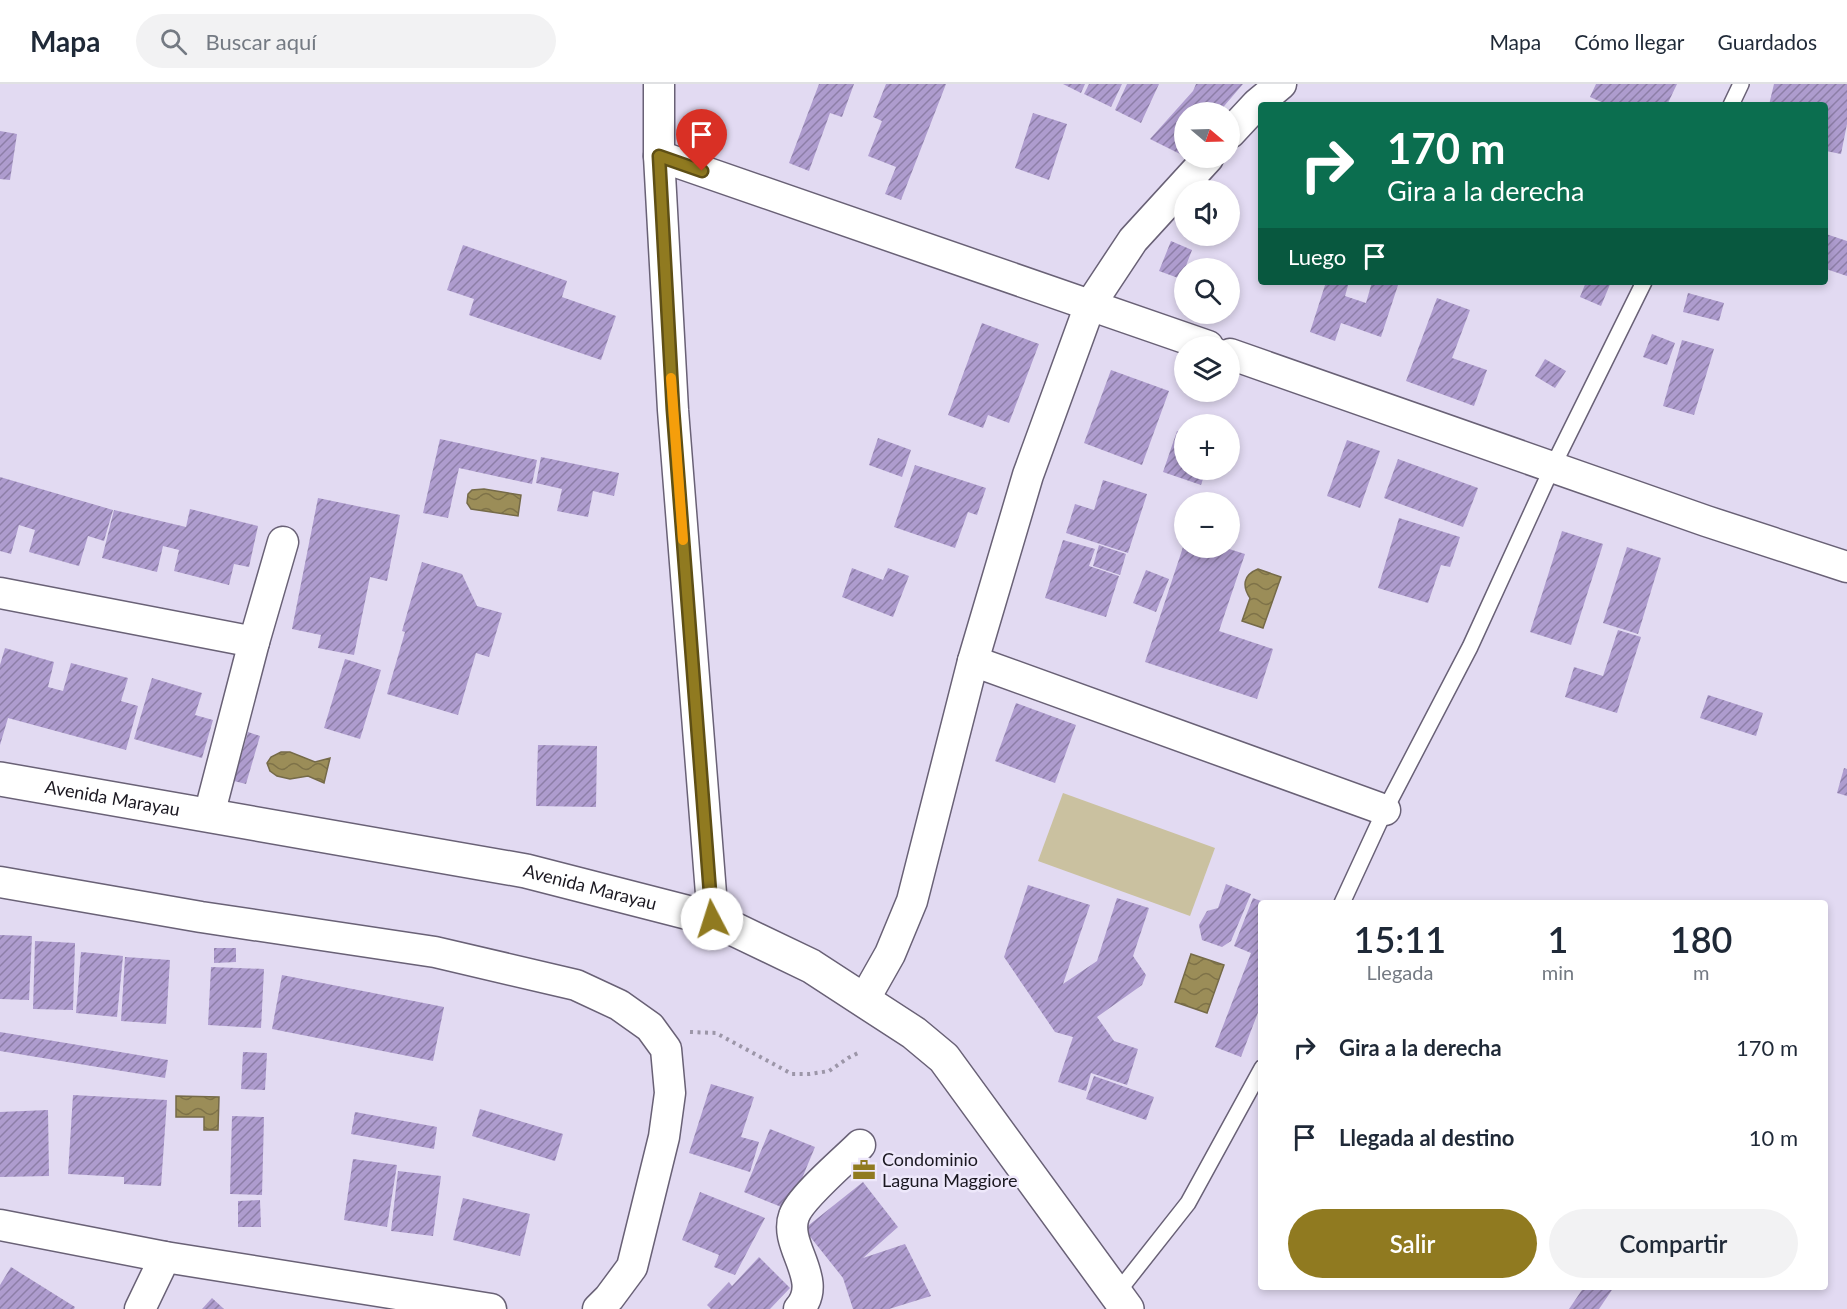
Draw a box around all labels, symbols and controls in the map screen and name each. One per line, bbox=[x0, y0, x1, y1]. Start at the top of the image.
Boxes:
search box bbox=[136, 14, 556, 68]
text: Mapa bbox=[30, 24, 100, 58]
icon: search bbox=[157, 25, 190, 58]
text: Buscar aquí bbox=[205, 28, 317, 55]
text: Mapa bbox=[1489, 29, 1541, 54]
text: Cómo llegar bbox=[1574, 29, 1685, 54]
text: Guardados bbox=[1718, 29, 1817, 54]
north arrow bbox=[1174, 102, 1240, 168]
map controls bbox=[1174, 102, 1240, 558]
pin bbox=[676, 109, 727, 171]
icon: arrive bbox=[685, 118, 718, 151]
text: 170 m bbox=[1387, 123, 1505, 173]
icon: right bbox=[1288, 126, 1366, 204]
text: Gira a la derecha bbox=[1387, 174, 1584, 207]
button: sound bbox=[1174, 180, 1240, 246]
icon: arrive bbox=[1358, 240, 1391, 273]
text: Luego bbox=[1288, 243, 1346, 270]
button: search bbox=[1174, 258, 1240, 324]
button: layers bbox=[1174, 336, 1240, 402]
button: + bbox=[1174, 414, 1240, 480]
button: − bbox=[1174, 492, 1240, 558]
street label: Avenida Marayau bbox=[43, 775, 182, 820]
street label: Avenida Marayau bbox=[521, 859, 659, 914]
position arrow bbox=[680, 887, 744, 951]
text: 15:11 bbox=[1354, 917, 1446, 961]
text: 1 bbox=[1548, 917, 1568, 961]
text: 180 bbox=[1670, 917, 1732, 961]
text: Llegada bbox=[1366, 960, 1433, 984]
text: min bbox=[1542, 960, 1574, 984]
text: m bbox=[1693, 960, 1709, 984]
icon: right bbox=[1288, 1031, 1321, 1064]
text: Gira a la derecha bbox=[1339, 1034, 1502, 1061]
text: 170 m bbox=[1736, 1034, 1798, 1061]
icon: arrive bbox=[1288, 1121, 1321, 1154]
text: Llegada al destino bbox=[1339, 1124, 1515, 1151]
text: 10 m bbox=[1749, 1124, 1798, 1151]
place label: Condominio Laguna Maggiore bbox=[882, 1148, 1017, 1191]
office icon: Condominio Laguna Maggiore bbox=[851, 1157, 877, 1183]
button: Salir bbox=[1288, 1209, 1537, 1278]
button: Compartir bbox=[1549, 1209, 1798, 1278]

